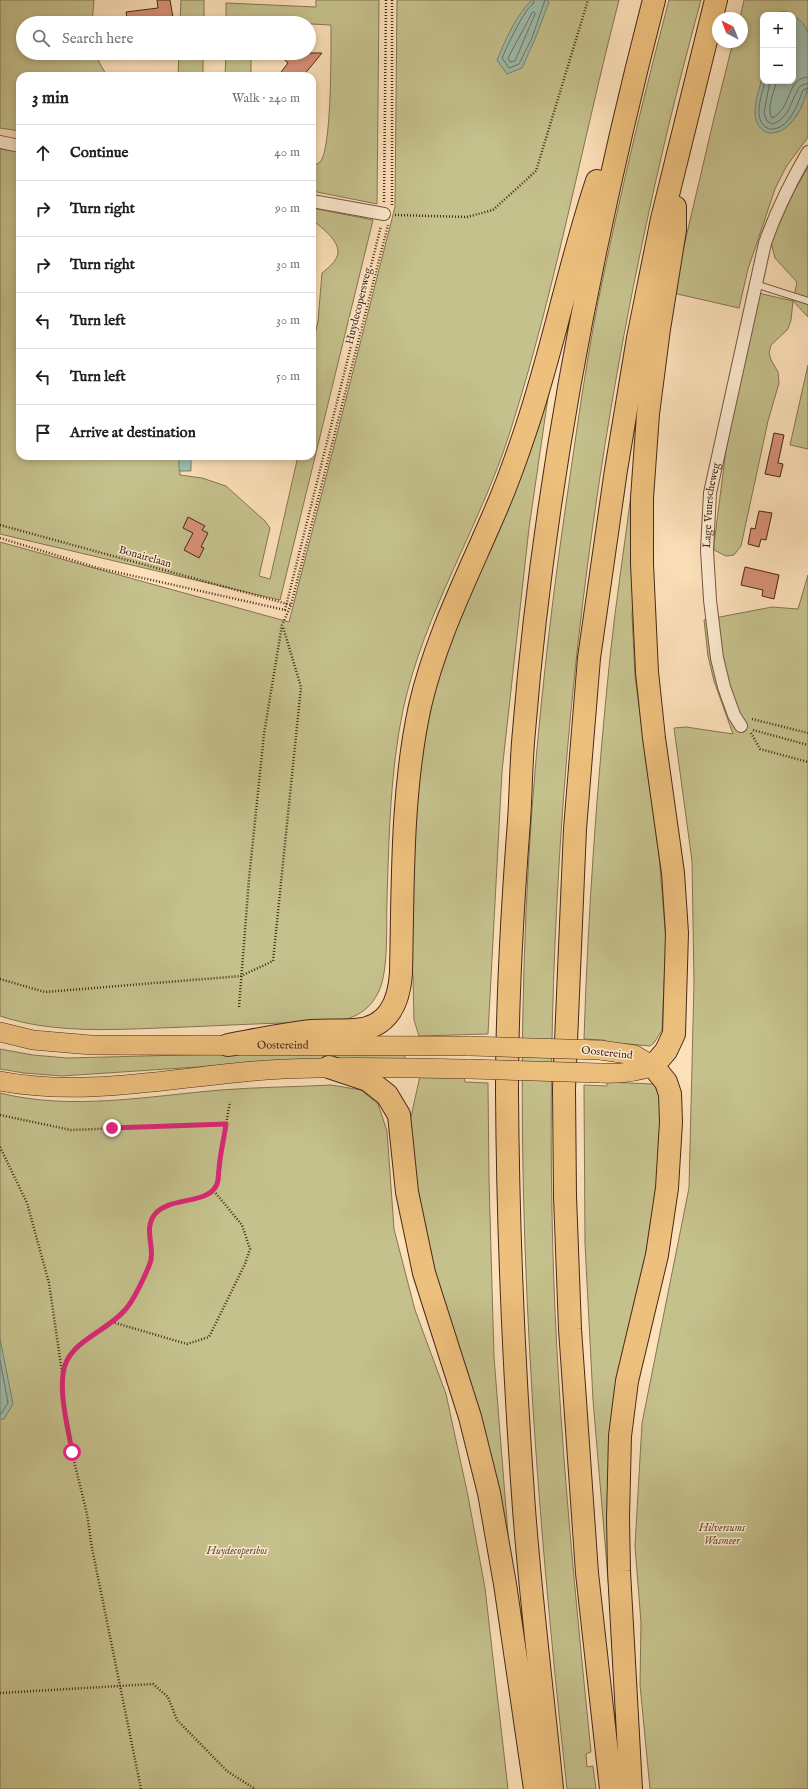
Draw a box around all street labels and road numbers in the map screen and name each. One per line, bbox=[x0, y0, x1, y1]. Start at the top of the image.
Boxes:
street label: Huydecopersweg bbox=[343, 265, 376, 346]
street label: Lage Vuurscheweg bbox=[700, 460, 724, 549]
street label: Bonairelaan bbox=[117, 543, 173, 571]
street label: Oostereind bbox=[257, 1038, 309, 1053]
street label: Oostereind bbox=[581, 1043, 633, 1063]

